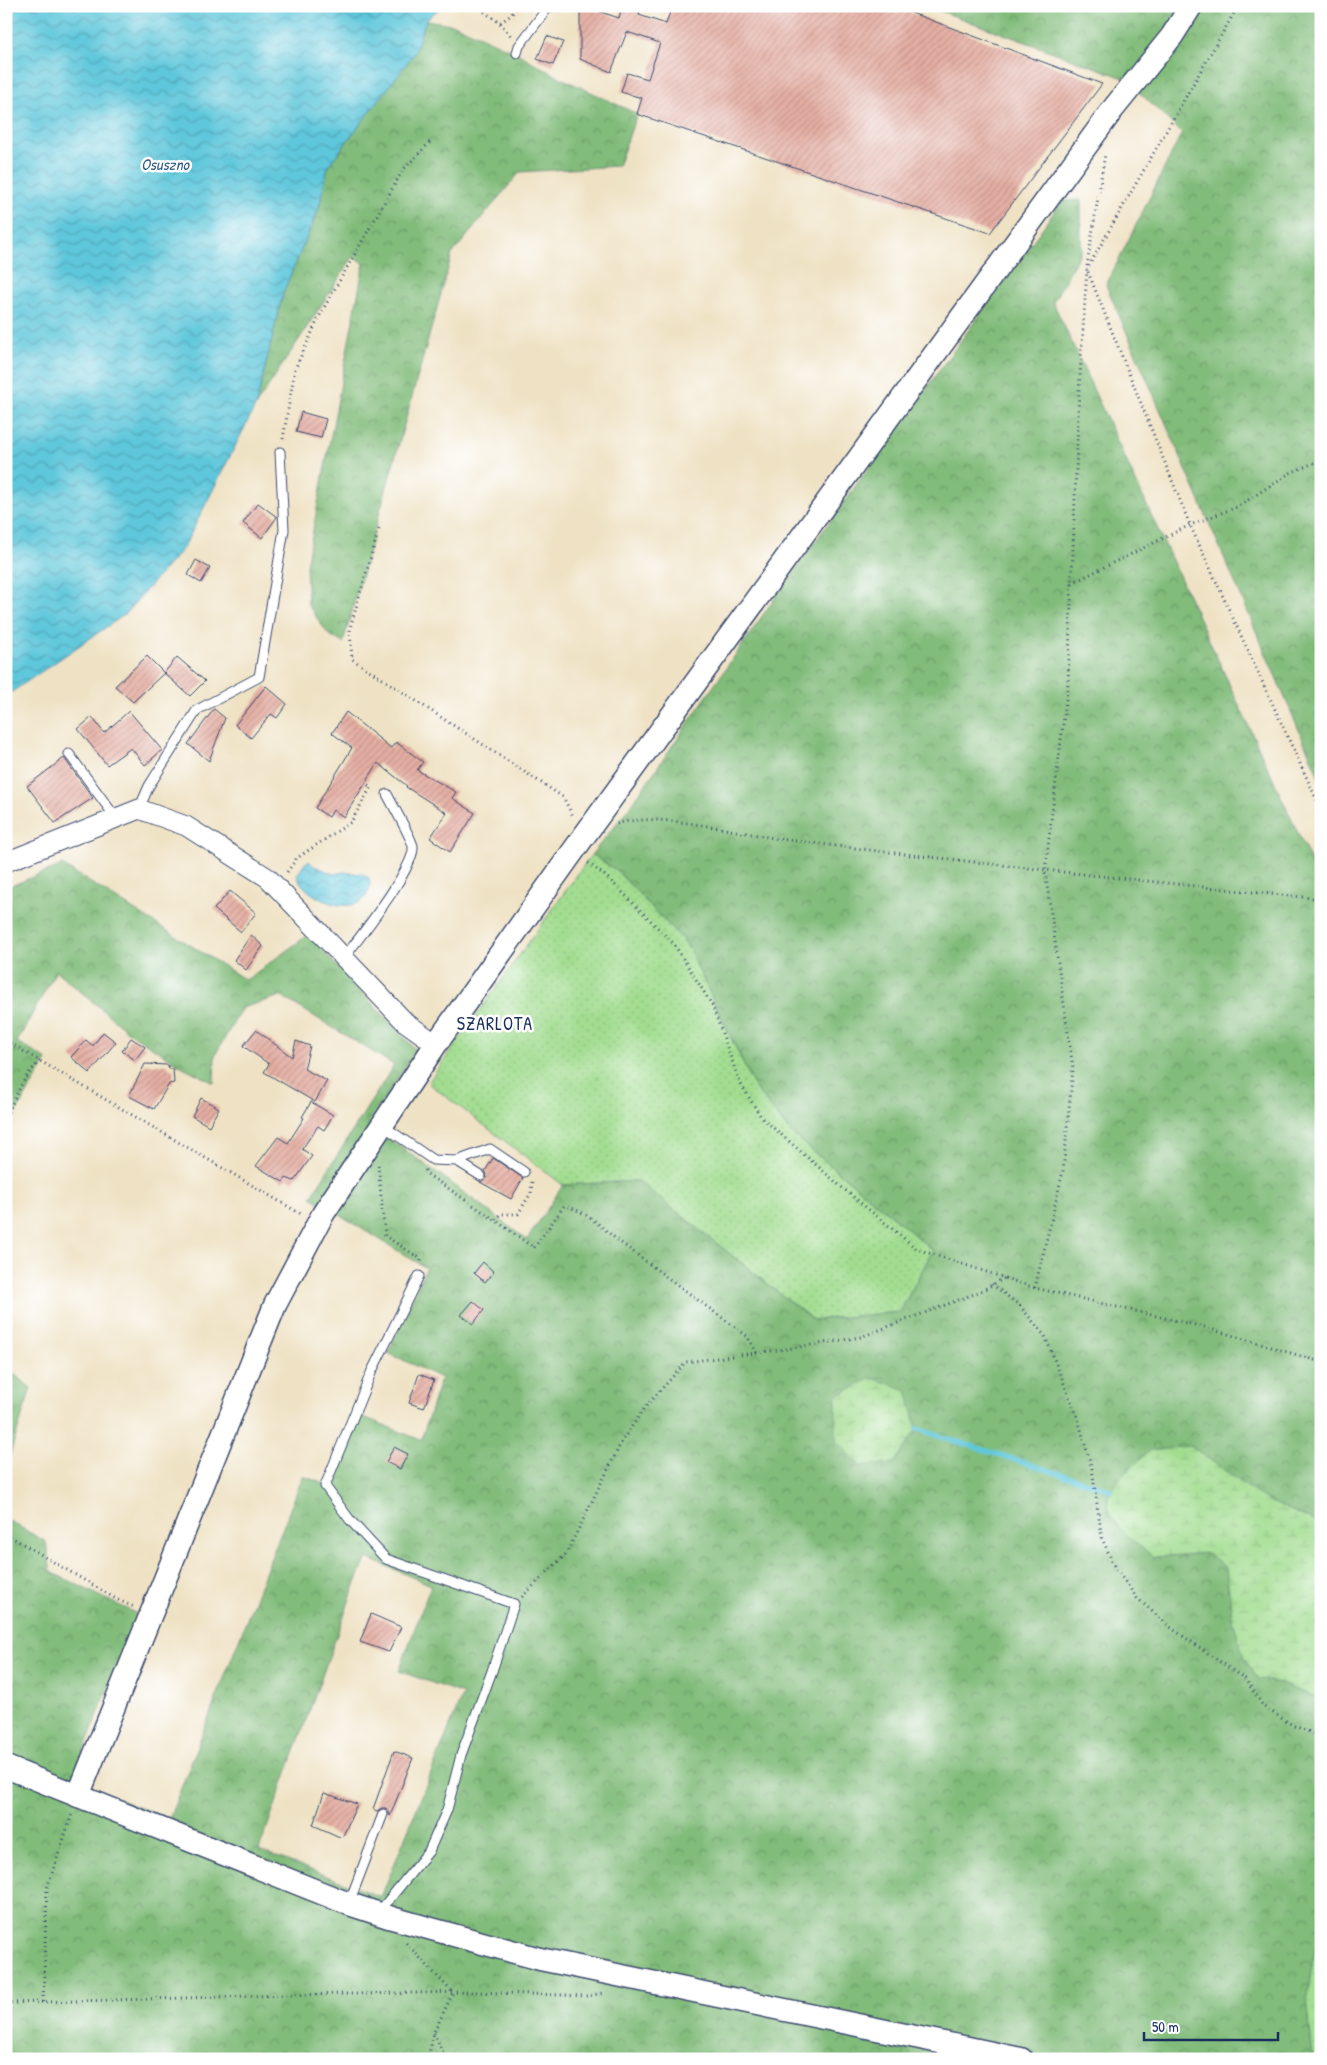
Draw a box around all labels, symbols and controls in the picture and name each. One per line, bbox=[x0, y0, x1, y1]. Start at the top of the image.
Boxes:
water label: Osuszno bbox=[141, 153, 191, 175]
district label: SZARLOTA bbox=[457, 1011, 533, 1036]
scale bar bbox=[1144, 2010, 1278, 2042]
text: 50 m bbox=[1152, 2016, 1179, 2037]

